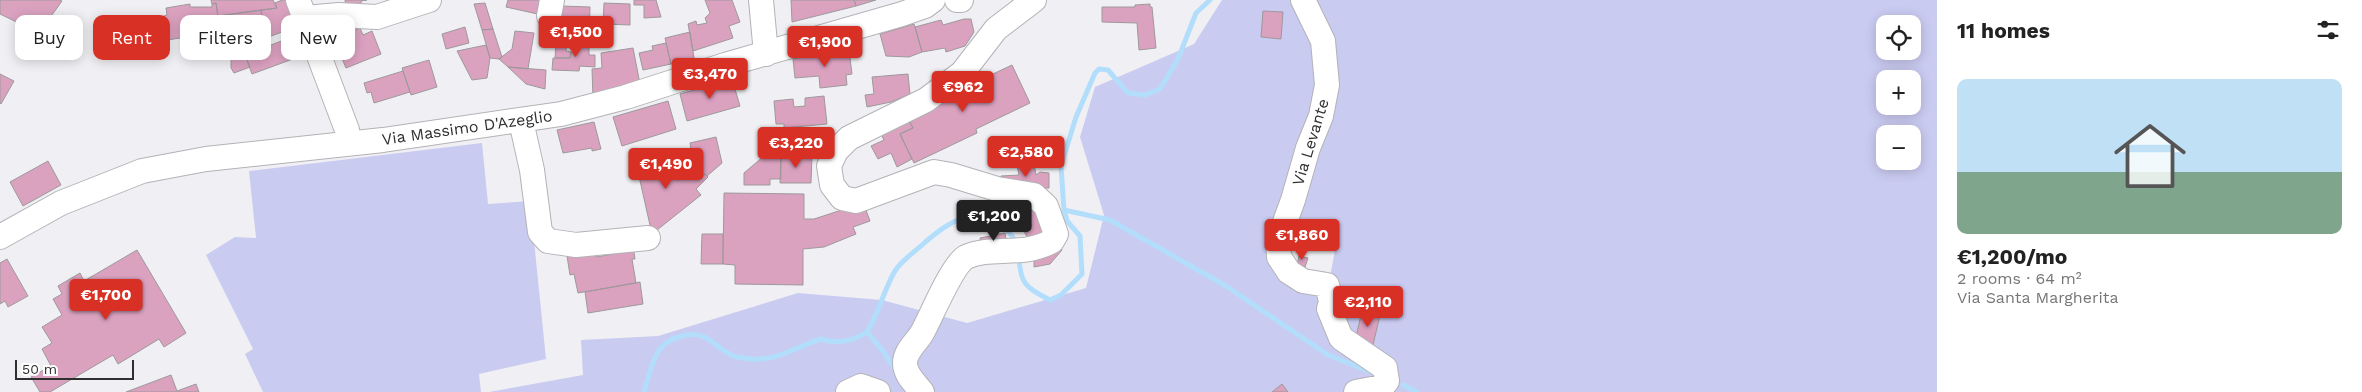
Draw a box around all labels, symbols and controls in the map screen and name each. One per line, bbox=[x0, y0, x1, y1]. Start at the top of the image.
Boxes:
chip: Buy bbox=[15, 15, 83, 60]
chip: Rent bbox=[93, 15, 170, 60]
chip: Filters bbox=[180, 15, 271, 60]
chip: New bbox=[281, 15, 355, 60]
pin: €1,500 bbox=[535, 15, 617, 58]
map controls bbox=[1876, 15, 1921, 170]
button: locate bbox=[1876, 15, 1921, 60]
icon: filters bbox=[2314, 16, 2342, 44]
text: 11 homes bbox=[1957, 18, 2050, 43]
text: €1,500 bbox=[550, 22, 602, 41]
pin: €1,900 bbox=[784, 26, 866, 68]
text: €1,900 bbox=[798, 32, 852, 51]
pin: €3,470 bbox=[669, 58, 751, 100]
text: €3,470 bbox=[683, 64, 737, 83]
pin: €962 bbox=[933, 70, 993, 113]
button: + bbox=[1876, 70, 1921, 115]
text: €962 bbox=[943, 77, 983, 96]
street label: Via Levante bbox=[1288, 96, 1333, 188]
street label: Via Massimo D'Azeglio bbox=[381, 106, 554, 149]
icon: home bbox=[2105, 111, 2195, 201]
button: − bbox=[1876, 125, 1921, 170]
pin: €3,220 bbox=[755, 126, 837, 169]
text: €3,220 bbox=[769, 133, 823, 152]
pin: €2,580 bbox=[985, 136, 1067, 178]
text: €2,580 bbox=[998, 142, 1054, 161]
pin: €1,490 bbox=[625, 148, 707, 190]
text: €1,490 bbox=[639, 154, 693, 173]
pin: €1,200 bbox=[953, 200, 1035, 242]
text: €1,200 bbox=[968, 206, 1020, 225]
pin: €1,860 bbox=[1261, 218, 1343, 261]
text: €1,860 bbox=[1276, 225, 1328, 244]
text: €1,200/mo bbox=[1957, 244, 2067, 269]
text: 2 rooms · 64 m² bbox=[1957, 269, 2082, 288]
pin: €1,700 bbox=[65, 278, 147, 321]
text: €1,700 bbox=[81, 285, 131, 304]
pin: €2,110 bbox=[1327, 286, 1409, 328]
text: Via Santa Margherita bbox=[1957, 288, 2119, 307]
text: €2,110 bbox=[1344, 292, 1392, 311]
scale bar bbox=[15, 357, 134, 380]
text: 50 m bbox=[22, 361, 57, 377]

